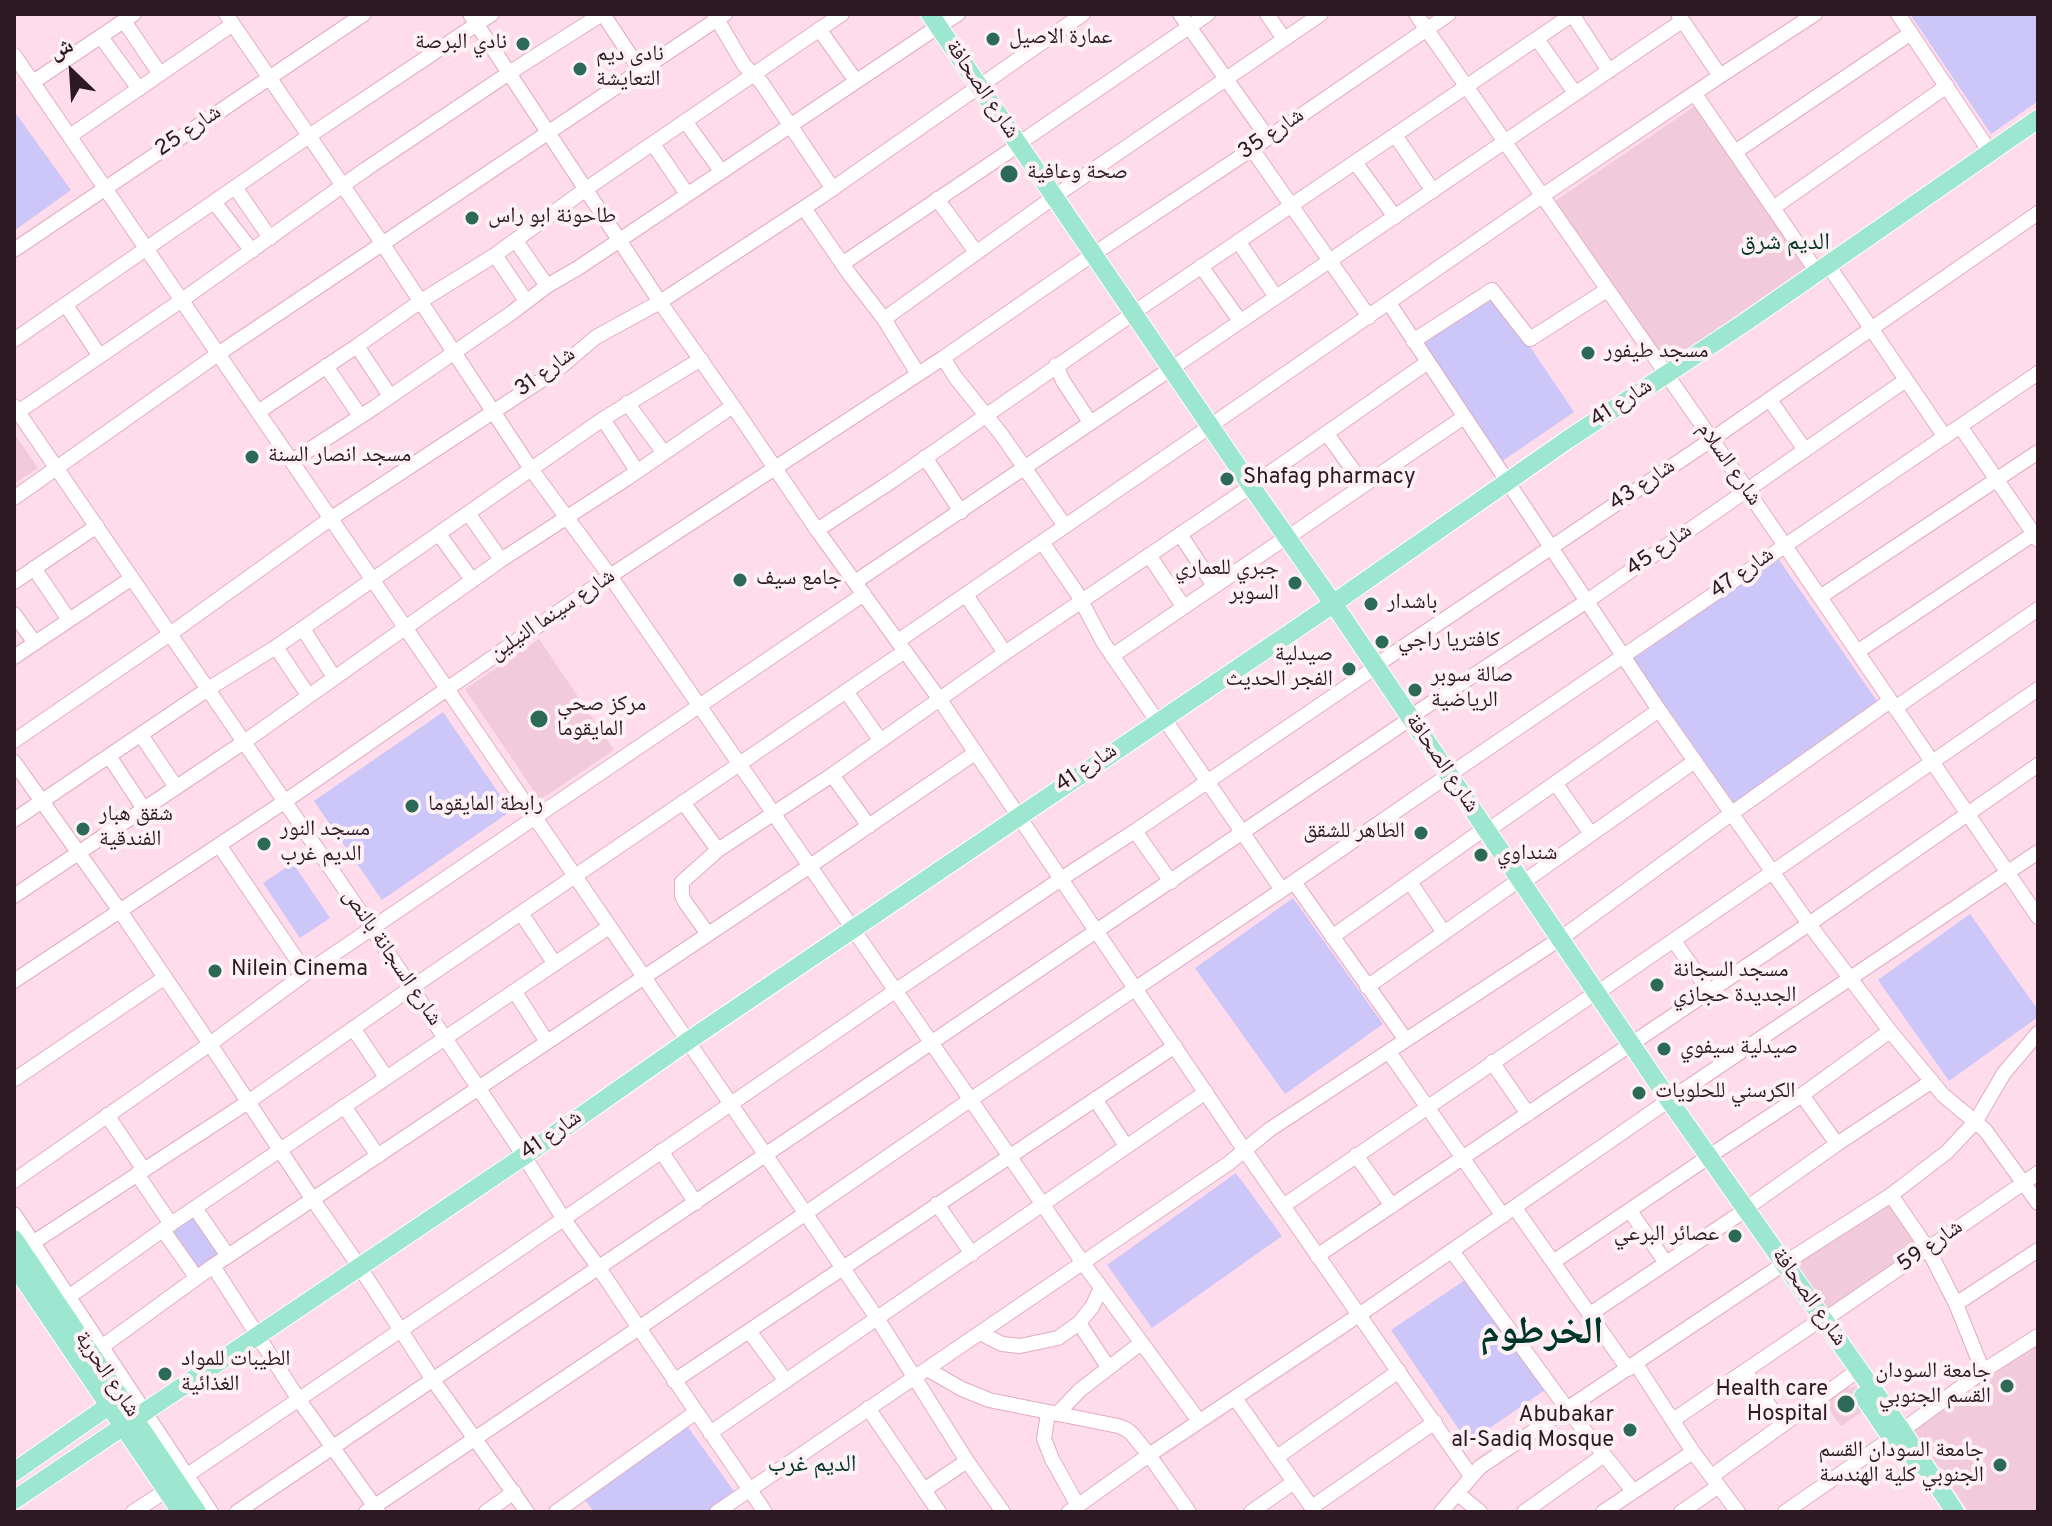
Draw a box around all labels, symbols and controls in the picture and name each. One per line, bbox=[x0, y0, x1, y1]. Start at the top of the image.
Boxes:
place label: عمارة الاصيل bbox=[1009, 26, 1112, 52]
marker: عمارة الاصيل bbox=[984, 30, 1002, 48]
place label: نادي البرصة bbox=[415, 31, 507, 57]
north arrow bbox=[32, 32, 112, 112]
text: ش bbox=[45, 33, 78, 67]
marker: نادي البرصة bbox=[514, 35, 532, 53]
street label: شارع الصحافة bbox=[938, 36, 1024, 144]
place label: نادى ديم التعايشة bbox=[596, 43, 664, 94]
marker: نادى ديم التعايشة bbox=[571, 60, 589, 78]
street label: شارع 25 bbox=[151, 100, 227, 164]
street label: شارع 35 bbox=[1234, 103, 1310, 167]
place label: صحة وعافية bbox=[1027, 161, 1128, 187]
marker: صحة وعافية bbox=[998, 163, 1020, 185]
place label: طاحونة ابو راس bbox=[488, 205, 616, 231]
marker: طاحونة ابو راس bbox=[463, 209, 481, 227]
district label: الديم شرق bbox=[1740, 230, 1830, 258]
place label: مسجد طيفور bbox=[1604, 340, 1709, 366]
street label: شارع 31 bbox=[511, 342, 581, 404]
marker: مسجد طيفور bbox=[1579, 344, 1597, 362]
street label: شارع 41 bbox=[1586, 374, 1658, 434]
street label: شارع السلام bbox=[1690, 418, 1766, 512]
place label: مسجد انصار السنة bbox=[268, 444, 411, 470]
marker: مسجد انصار السنة bbox=[243, 448, 261, 466]
street label: شارع 43 bbox=[1605, 454, 1681, 518]
place label: Shafag pharmacy bbox=[1243, 466, 1416, 492]
marker: Shafag pharmacy bbox=[1218, 470, 1236, 488]
street label: شارع 45 bbox=[1622, 519, 1698, 583]
street label: شارع 47 bbox=[1706, 543, 1780, 605]
place label: جبري للعماري السوبر bbox=[1175, 557, 1279, 608]
street label: شارع سينما النيلين bbox=[485, 564, 621, 668]
place label: جامع سيف bbox=[756, 567, 842, 593]
marker: جامع سيف bbox=[731, 571, 749, 589]
marker: جبري للعماري السوبر bbox=[1286, 574, 1304, 592]
place label: باشدار bbox=[1387, 591, 1437, 617]
marker: باشدار bbox=[1362, 595, 1380, 613]
place label: كافتريا راجي bbox=[1398, 629, 1500, 655]
marker: كافتريا راجي bbox=[1373, 633, 1391, 651]
place label: صيدلية الفجر الحديث bbox=[1225, 643, 1333, 694]
marker: صيدلية الفجر الحديث bbox=[1340, 660, 1358, 678]
place label: صالة سوبر الرياضية bbox=[1431, 664, 1513, 716]
marker: صالة سوبر الرياضية bbox=[1406, 681, 1424, 699]
place label: مركز صحي المايقوما bbox=[557, 693, 646, 744]
marker: مركز صحي المايقوما bbox=[528, 708, 550, 730]
street label: شارع الصحافة bbox=[1398, 710, 1484, 818]
street label: شارع 41 bbox=[1051, 739, 1123, 799]
place label: رابطة المايقوما bbox=[428, 793, 543, 819]
marker: رابطة المايقوما bbox=[403, 797, 421, 815]
place label: شقق هبار الفندقية bbox=[99, 803, 173, 854]
place label: مسجد النور الديم غرب bbox=[280, 818, 370, 870]
marker: شقق هبار الفندقية bbox=[74, 820, 92, 838]
place label: الطاهر للشقق bbox=[1303, 820, 1405, 846]
marker: الطاهر للشقق bbox=[1412, 824, 1430, 842]
marker: مسجد النور الديم غرب bbox=[255, 835, 273, 853]
place label: شنداوي bbox=[1497, 842, 1557, 868]
marker: شنداوي bbox=[1472, 846, 1490, 864]
street label: شارع السجانة بالنص bbox=[335, 884, 447, 1032]
place label: Nilein Cinema bbox=[231, 958, 368, 984]
place label: مسجد السجانة الجديدة حجازي bbox=[1673, 959, 1796, 1010]
marker: Nilein Cinema bbox=[206, 962, 224, 980]
marker: مسجد السجانة الجديدة حجازي bbox=[1648, 976, 1666, 994]
place label: صيدلية سيفوي bbox=[1680, 1036, 1798, 1062]
marker: صيدلية سيفوي bbox=[1655, 1040, 1673, 1058]
place label: الكرسني للحلويات bbox=[1655, 1080, 1796, 1106]
marker: الكرسني للحلويات bbox=[1630, 1084, 1648, 1102]
street label: شارع 41 bbox=[516, 1105, 588, 1167]
street label: شارع 59 bbox=[1893, 1215, 1969, 1279]
place label: عصائر البرعي bbox=[1614, 1223, 1719, 1249]
marker: عصائر البرعي bbox=[1726, 1227, 1744, 1245]
street label: شارع الصحافة bbox=[1765, 1244, 1851, 1352]
district label: الخرطوم bbox=[1481, 1312, 1603, 1358]
street label: شارع الحرية bbox=[68, 1327, 144, 1423]
place label: الطيبات للمواد الغذائية bbox=[181, 1348, 291, 1400]
place label: جامعة السودان القسم الجنوبي bbox=[1875, 1360, 1991, 1412]
marker: الطيبات للمواد الغذائية bbox=[156, 1365, 174, 1383]
marker: جامعة السودان القسم الجنوبي bbox=[1998, 1377, 2016, 1395]
place label: Health care Hospital bbox=[1716, 1378, 1828, 1430]
marker: Health care Hospital bbox=[1835, 1393, 1857, 1415]
place label: Abubakar al-Sadiq Mosque bbox=[1451, 1404, 1614, 1456]
marker: Abubakar al-Sadiq Mosque bbox=[1621, 1421, 1639, 1439]
place label: جامعة السودان القسم الجنوبي كلية الهندسة bbox=[1818, 1439, 1984, 1490]
district label: الديم غرب bbox=[767, 1452, 857, 1480]
marker: جامعة السودان القسم الجنوبي كلية الهندسة bbox=[1991, 1456, 2009, 1474]

